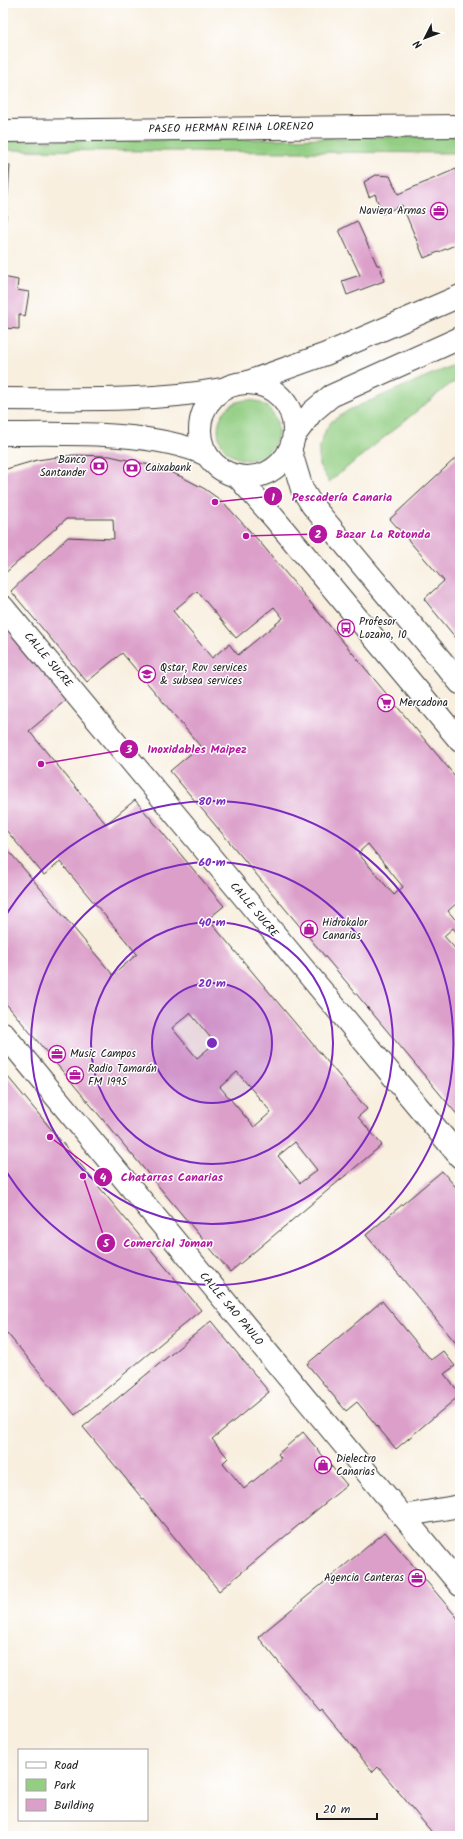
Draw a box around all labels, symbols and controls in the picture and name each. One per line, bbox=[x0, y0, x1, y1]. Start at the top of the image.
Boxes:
north arrow bbox=[405, 18, 445, 58]
text: N bbox=[409, 35, 427, 53]
street label: PASEO HERMAN REINA LORENZO bbox=[148, 118, 314, 138]
office icon: Naviera Armas bbox=[429, 201, 449, 221]
place label: Naviera Armas bbox=[359, 202, 426, 220]
place label: Banco Santander bbox=[40, 451, 87, 482]
bank icon: Banco Santander bbox=[89, 456, 109, 476]
bank icon: Caixabank bbox=[122, 458, 142, 478]
place label: Caixabank bbox=[145, 459, 192, 477]
callout: Pescadería Canaria bbox=[263, 484, 400, 508]
text: 1 bbox=[271, 488, 275, 507]
text: Pescadería Canaria bbox=[292, 488, 392, 507]
callout: Bazar La Rotonda bbox=[308, 522, 439, 546]
text: 2 bbox=[315, 525, 322, 544]
text: Bazar La Rotonda bbox=[336, 525, 430, 544]
place label: Profesor Lozano, 10 bbox=[359, 613, 407, 644]
bus stop icon: Profesor Lozano, 10 bbox=[336, 618, 356, 638]
street label: CALLE SUCRE bbox=[19, 628, 77, 692]
place label: Qstar, Rov services & subsea services bbox=[160, 659, 248, 690]
school or university icon: Qstar, Rov services & subsea services bbox=[137, 664, 157, 684]
supermarket icon: Mercadona bbox=[376, 693, 396, 713]
place label: Mercadona bbox=[399, 694, 448, 712]
callout: Inoxidables Maipez bbox=[119, 737, 255, 761]
text: 3 bbox=[125, 740, 133, 759]
text: Inoxidables Maipez bbox=[147, 740, 247, 759]
text: 80 m bbox=[198, 792, 226, 811]
text: 60 m bbox=[198, 853, 226, 872]
street label: CALLE SUCRE bbox=[225, 878, 283, 942]
text: 40 m bbox=[198, 913, 226, 932]
place label: Hidrokalor Canarias bbox=[322, 914, 369, 945]
shop icon: Hidrokalor Canarias bbox=[299, 919, 319, 939]
text: 20 m bbox=[198, 974, 226, 993]
centre of rings bbox=[205, 1036, 219, 1050]
office icon: Music Campos bbox=[47, 1044, 67, 1064]
place label: Music Campos bbox=[70, 1045, 136, 1063]
place label: Radio Tamarán FM 1995 bbox=[88, 1060, 157, 1091]
office icon: Radio Tamarán FM 1995 bbox=[65, 1065, 85, 1085]
callout: Chatarras Canarias bbox=[93, 1165, 231, 1189]
text: 4 bbox=[100, 1168, 107, 1187]
text: Chatarras Canarias bbox=[121, 1168, 224, 1187]
callout: Comercial Joman bbox=[96, 1231, 221, 1255]
text: 5 bbox=[102, 1234, 110, 1253]
text: Comercial Joman bbox=[123, 1234, 213, 1253]
street label: CALLE SAO PAULO bbox=[195, 1268, 268, 1350]
place label: Dielectro Canarias bbox=[336, 1450, 376, 1481]
shop icon: Dielectro Canarias bbox=[313, 1455, 333, 1475]
office icon: Agencia Canteras bbox=[407, 1568, 427, 1588]
place label: Agencia Canteras bbox=[324, 1569, 404, 1587]
legend bbox=[18, 1749, 148, 1821]
text: Road bbox=[54, 1756, 79, 1775]
text: Park bbox=[54, 1776, 76, 1795]
scale bar bbox=[317, 1795, 377, 1821]
text: Building bbox=[54, 1796, 94, 1815]
text: 20 m bbox=[323, 1800, 351, 1819]

